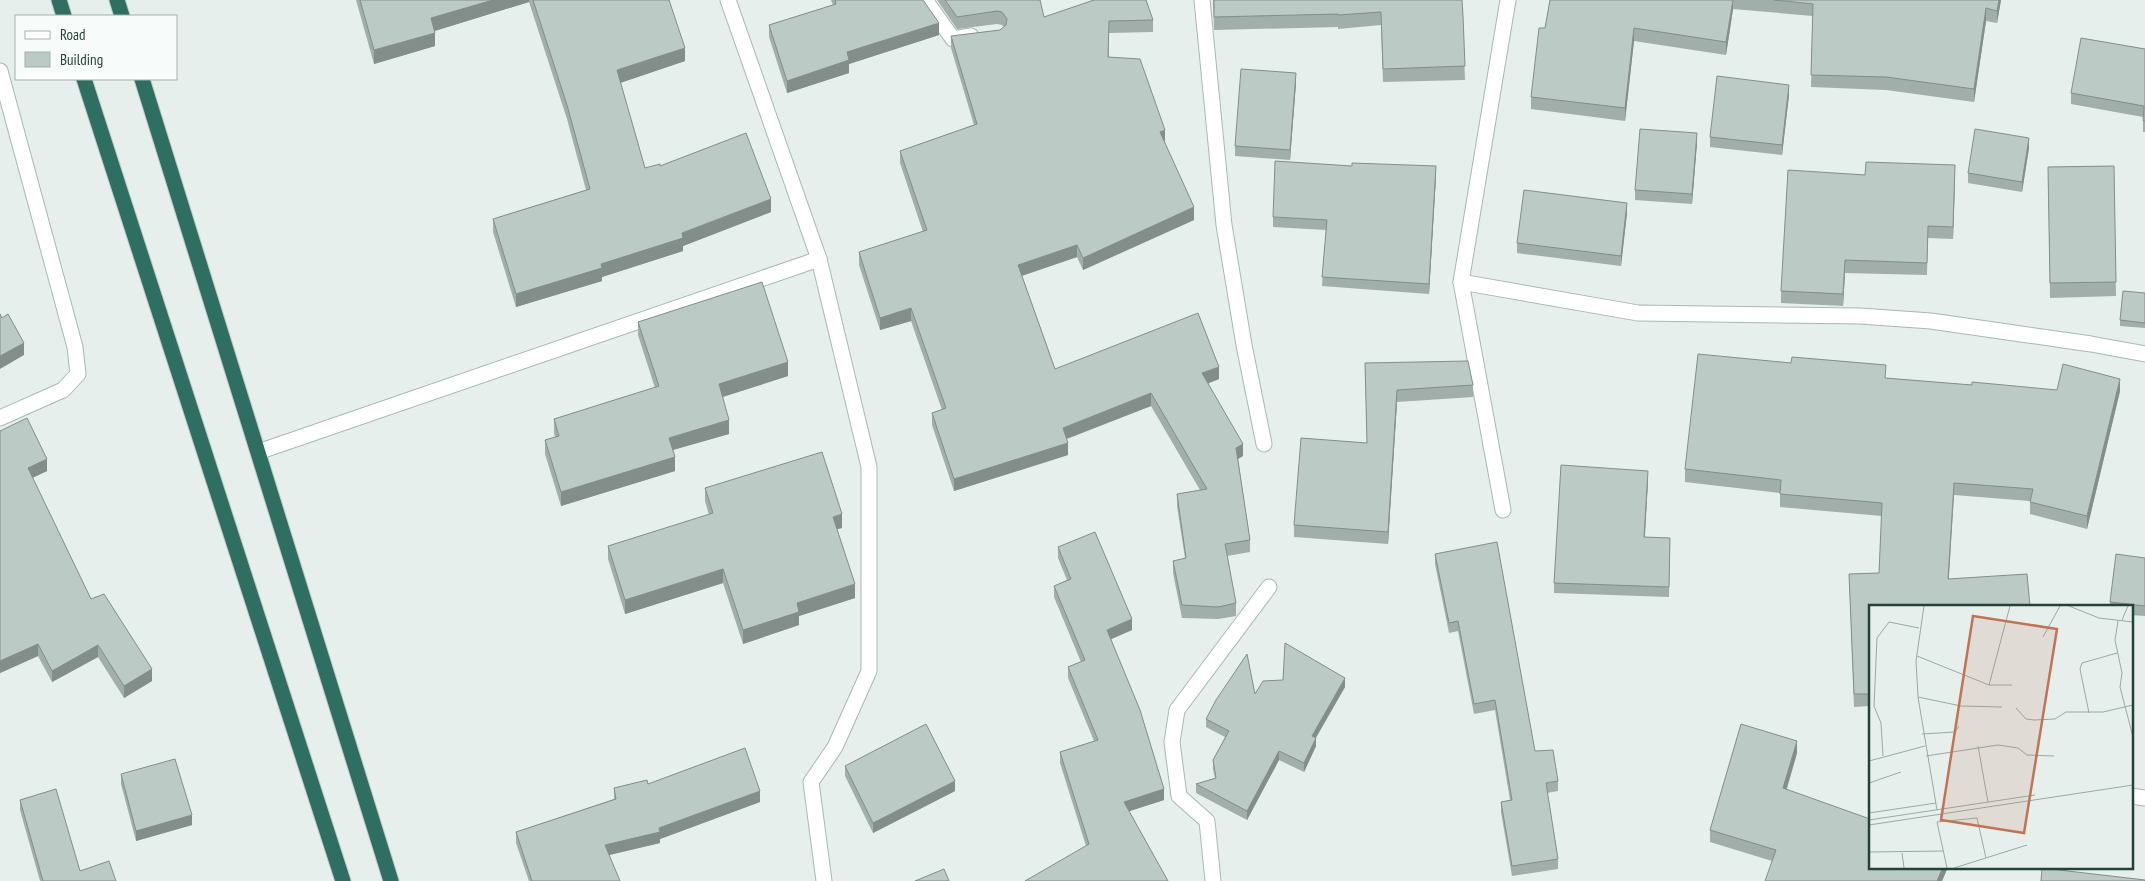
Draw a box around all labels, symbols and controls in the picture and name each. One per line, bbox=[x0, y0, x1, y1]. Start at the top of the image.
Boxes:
legend bbox=[15, 15, 178, 80]
text: Road bbox=[60, 25, 86, 44]
text: Building bbox=[60, 50, 103, 69]
inset map bbox=[1869, 605, 2132, 868]

